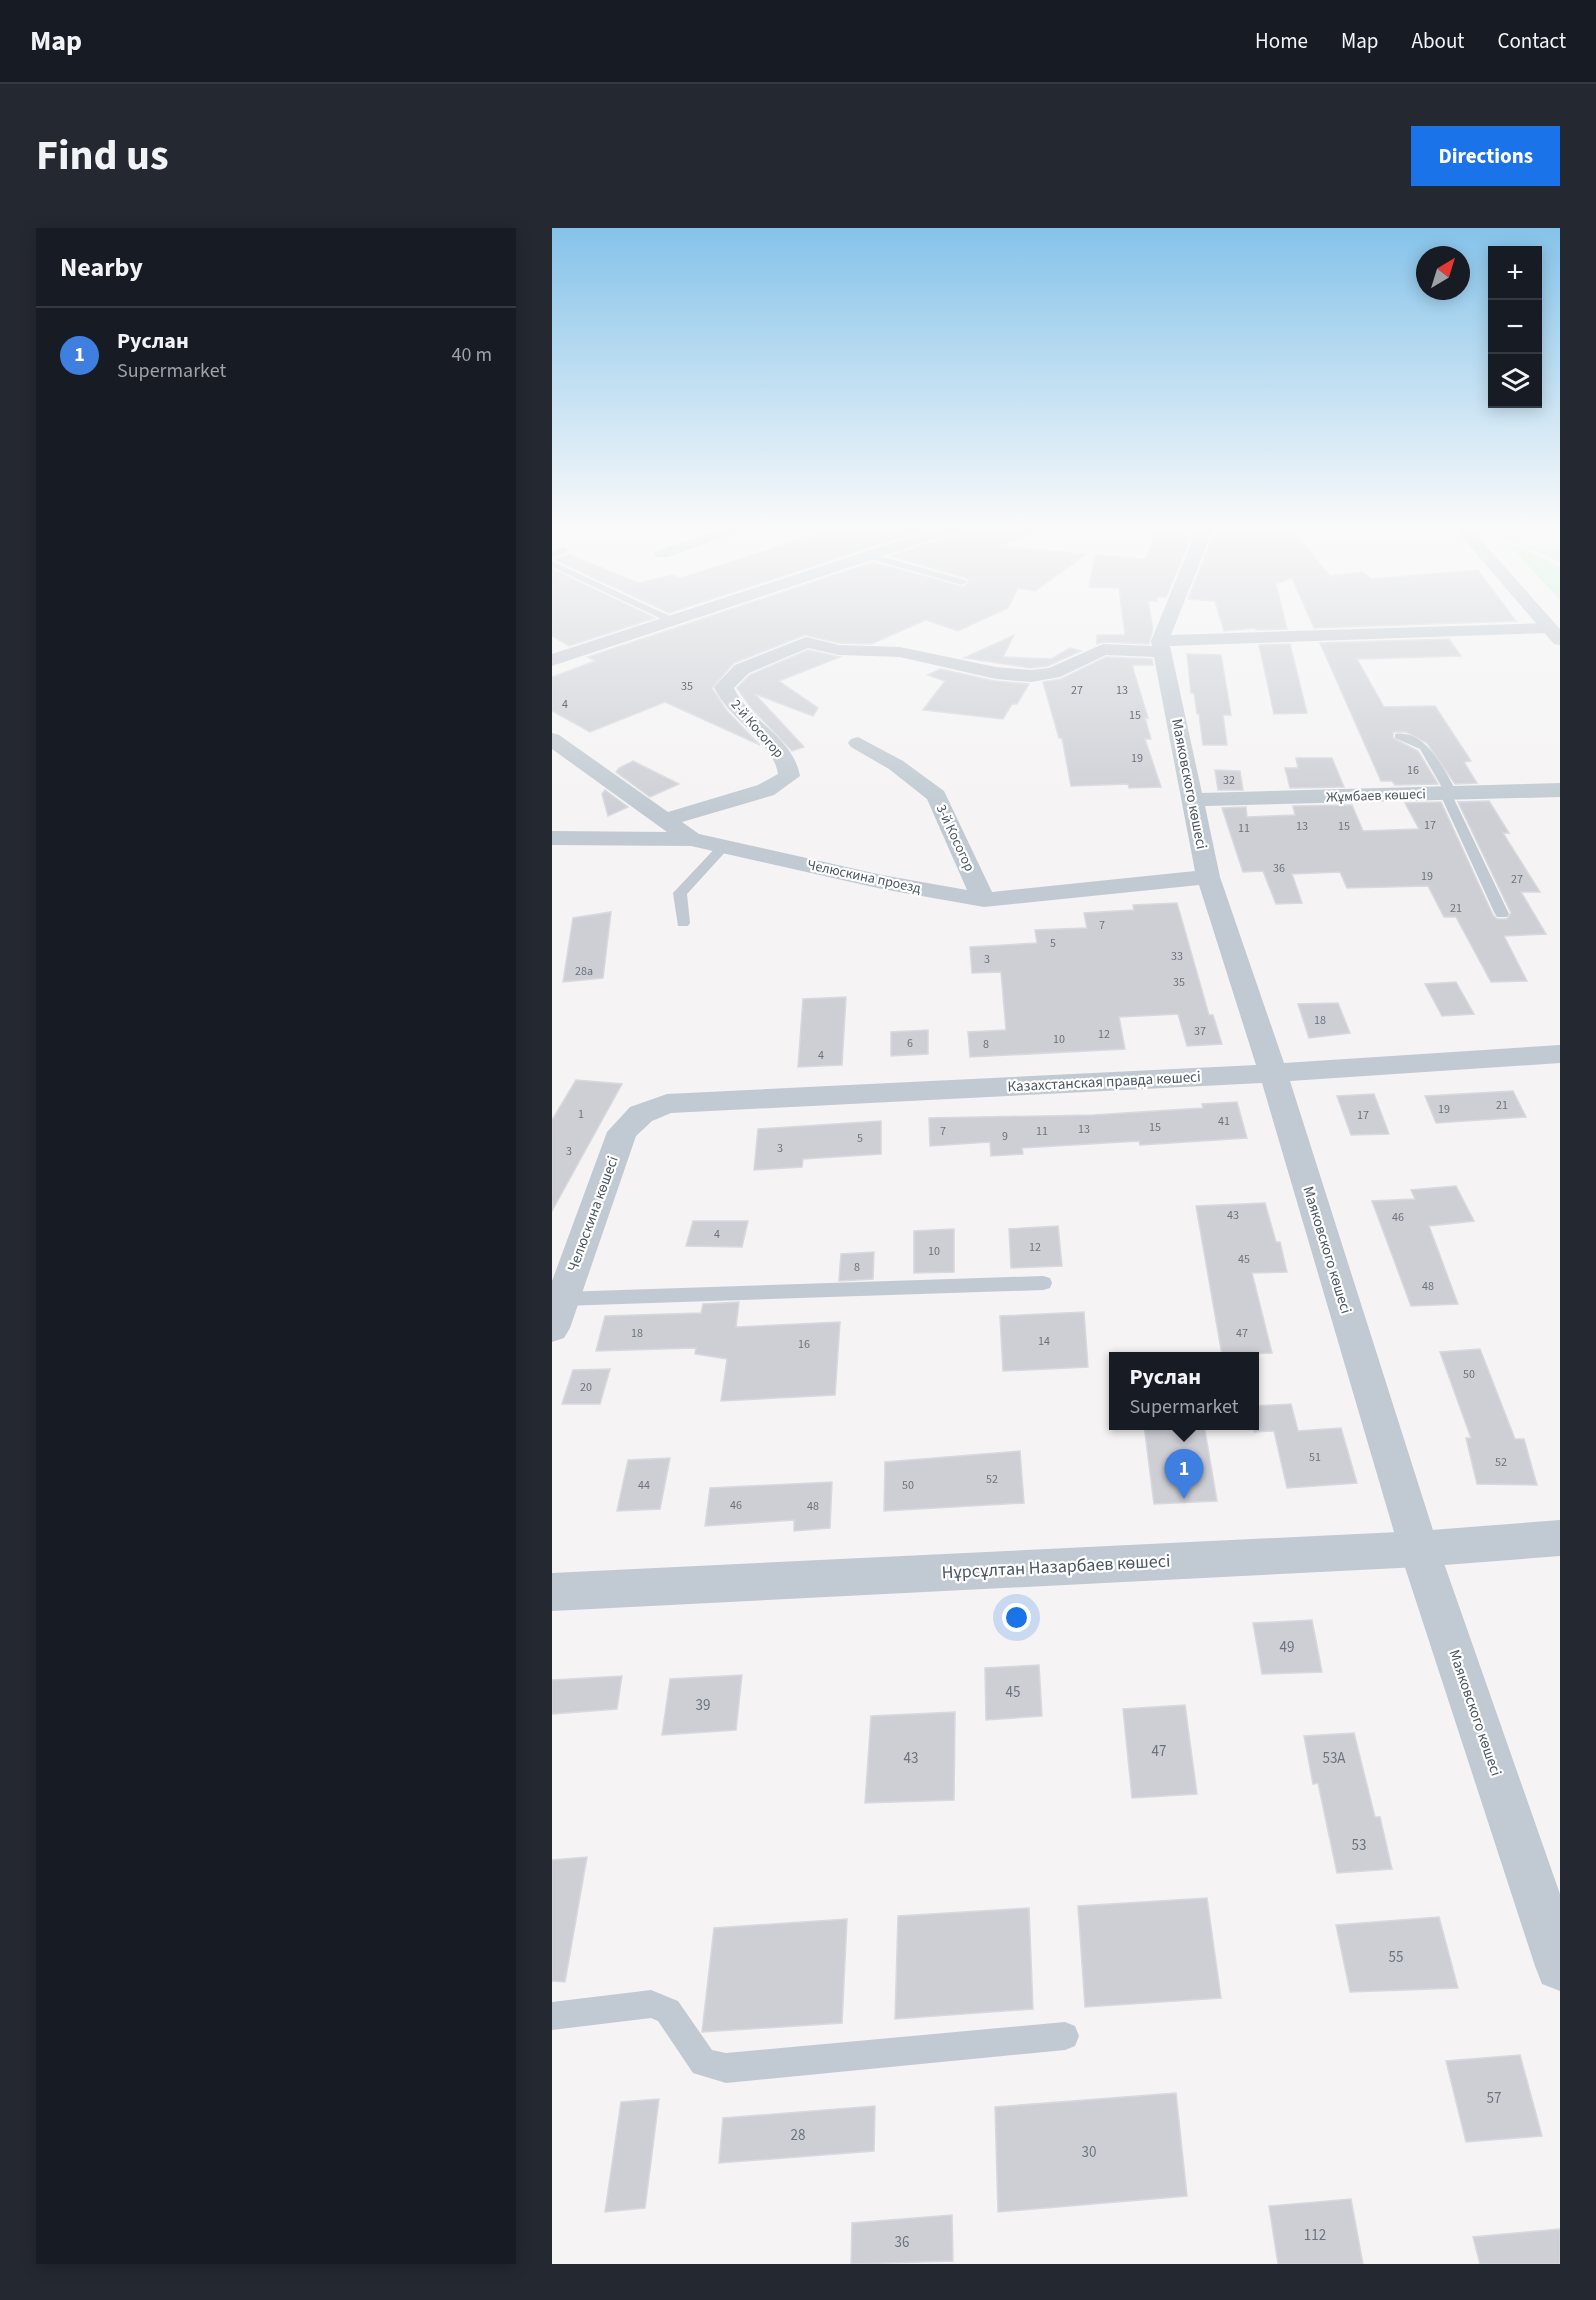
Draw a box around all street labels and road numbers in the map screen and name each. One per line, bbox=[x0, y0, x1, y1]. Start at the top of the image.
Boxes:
street label: 2-й Косогор bbox=[726, 695, 788, 763]
street label: Маяковского көшесі bbox=[1166, 717, 1212, 851]
street label: Жұмбаев көшесі bbox=[1326, 784, 1426, 808]
street label: 3-й Косогор bbox=[931, 801, 979, 875]
street label: Челюскина проезд bbox=[805, 855, 923, 899]
street label: Казахстанская правда көшесі bbox=[1007, 1066, 1201, 1098]
street label: Челюскина көшесі bbox=[562, 1153, 624, 1275]
street label: Маяковского көшесі bbox=[1298, 1184, 1356, 1316]
street label: Нұрсұлтан Назарбаев көшесі bbox=[941, 1549, 1171, 1585]
street label: Маяковского көшесі bbox=[1444, 1647, 1506, 1779]

